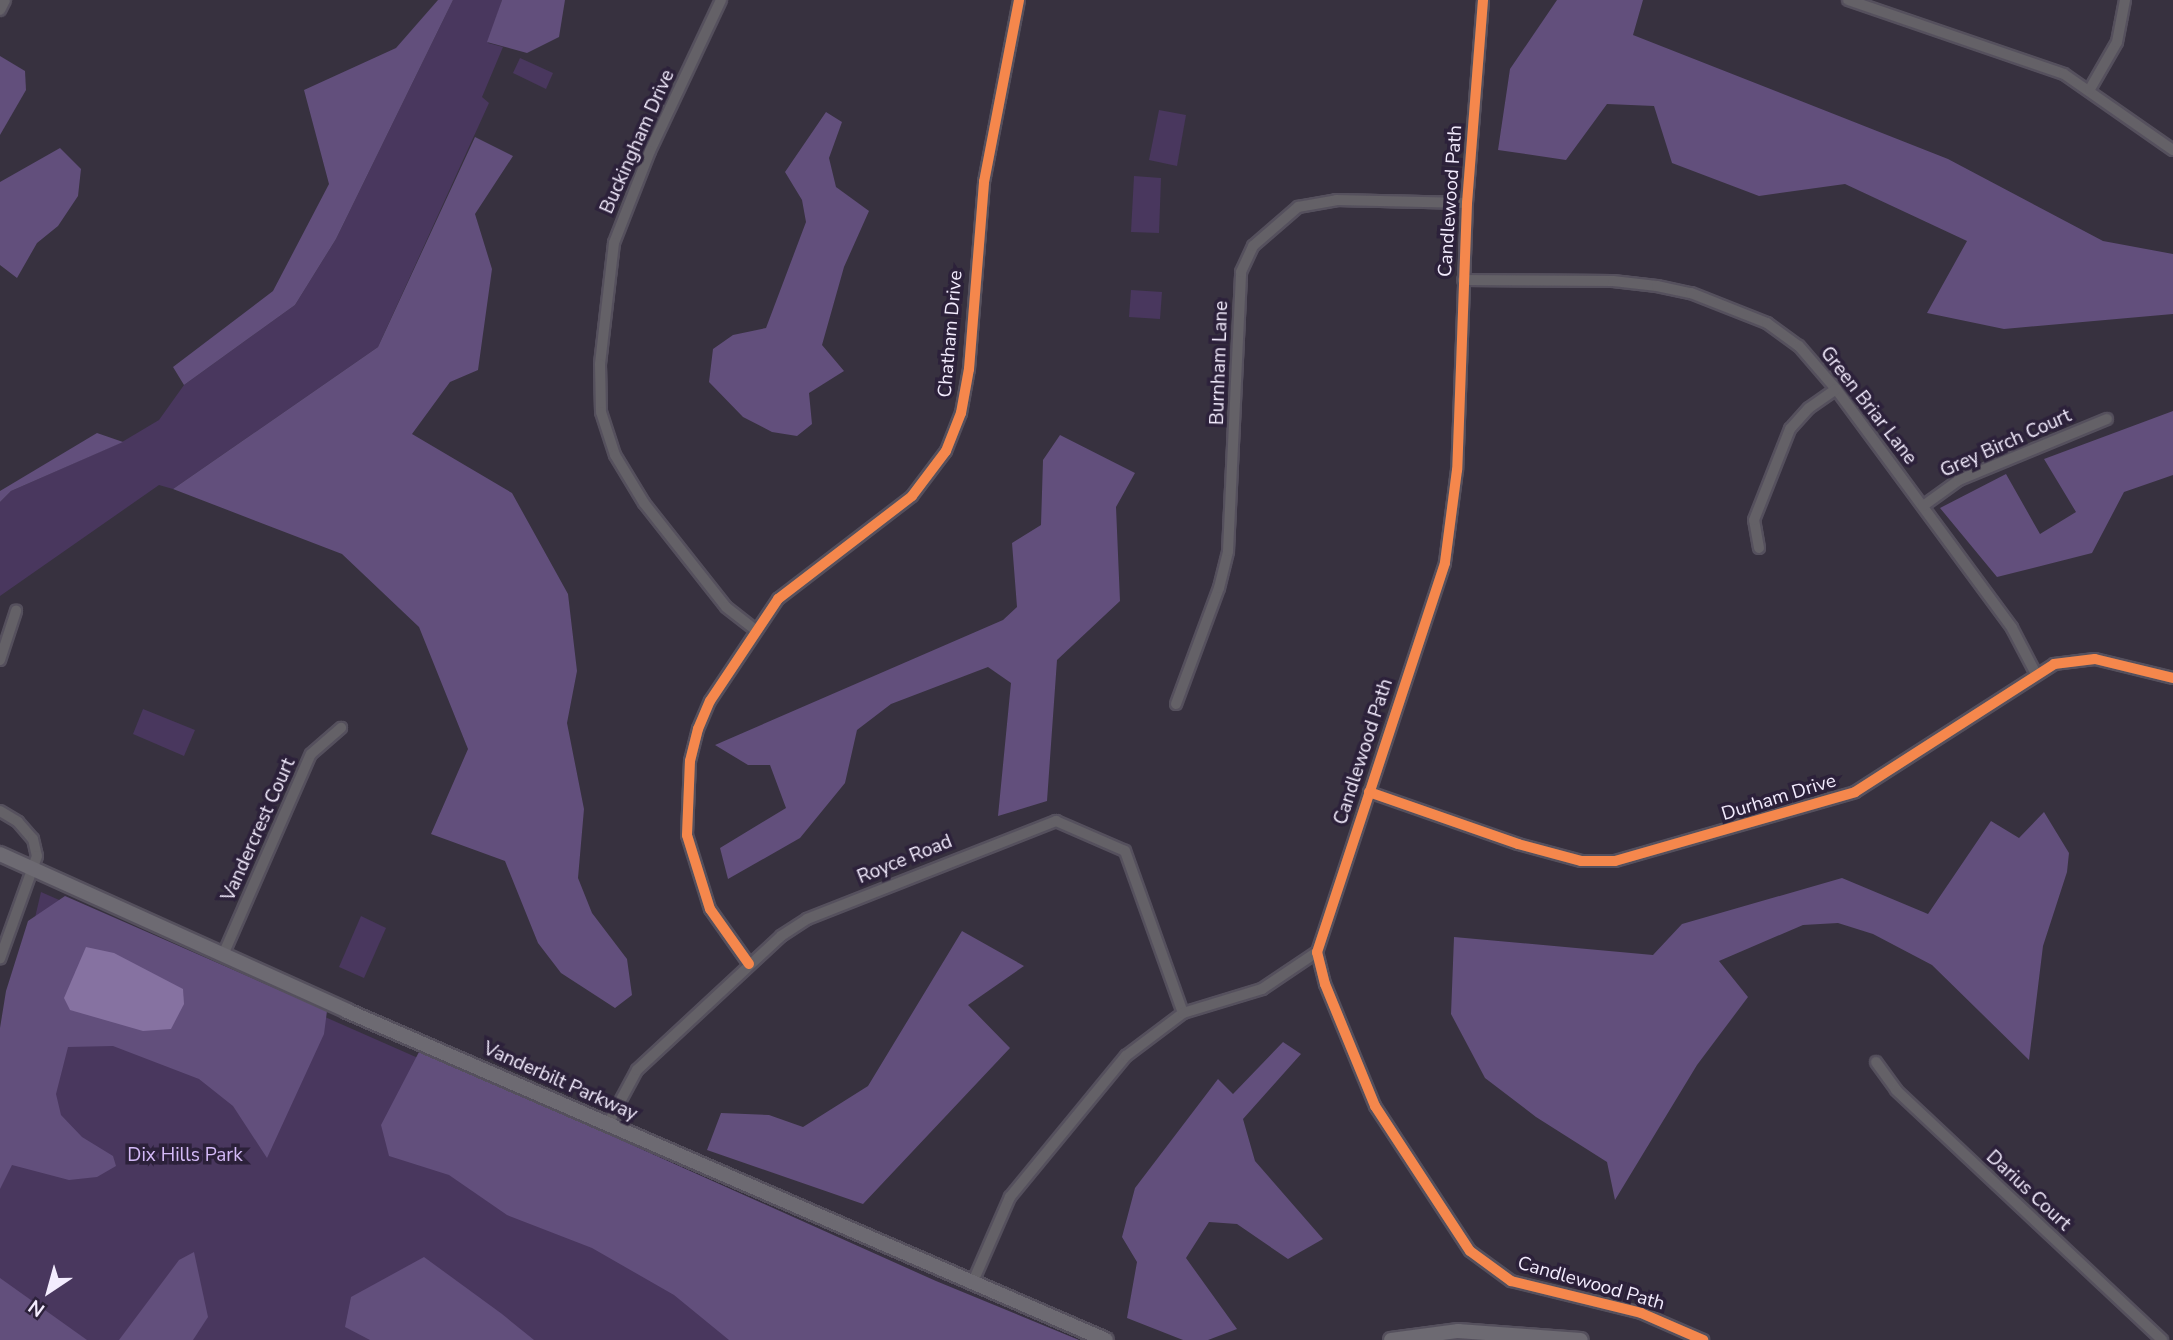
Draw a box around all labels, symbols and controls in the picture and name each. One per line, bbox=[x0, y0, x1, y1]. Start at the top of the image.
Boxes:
street label: Buckingham Drive bbox=[596, 66, 680, 218]
street label: Candlewood Path bbox=[1434, 124, 1468, 278]
street label: Chatham Drive bbox=[934, 270, 968, 398]
street label: Burnham Lane bbox=[1206, 300, 1234, 426]
street label: Green Briar Lane bbox=[1815, 342, 1921, 470]
street label: Grey Birch Court bbox=[1937, 405, 2075, 483]
street label: Candlewood Path bbox=[1330, 676, 1398, 828]
street label: Vandercrest Court bbox=[217, 755, 301, 905]
street label: Durham Drive bbox=[1719, 770, 1839, 826]
street label: Royce Road bbox=[854, 831, 956, 889]
street label: Vanderbilt Parkway bbox=[479, 1038, 641, 1126]
park label: Dix Hills Park bbox=[127, 1145, 243, 1167]
street label: Darius Court bbox=[1981, 1146, 2075, 1236]
street label: Candlewood Path bbox=[1515, 1252, 1667, 1316]
north arrow bbox=[14, 1256, 84, 1326]
text: N bbox=[23, 1293, 50, 1323]

